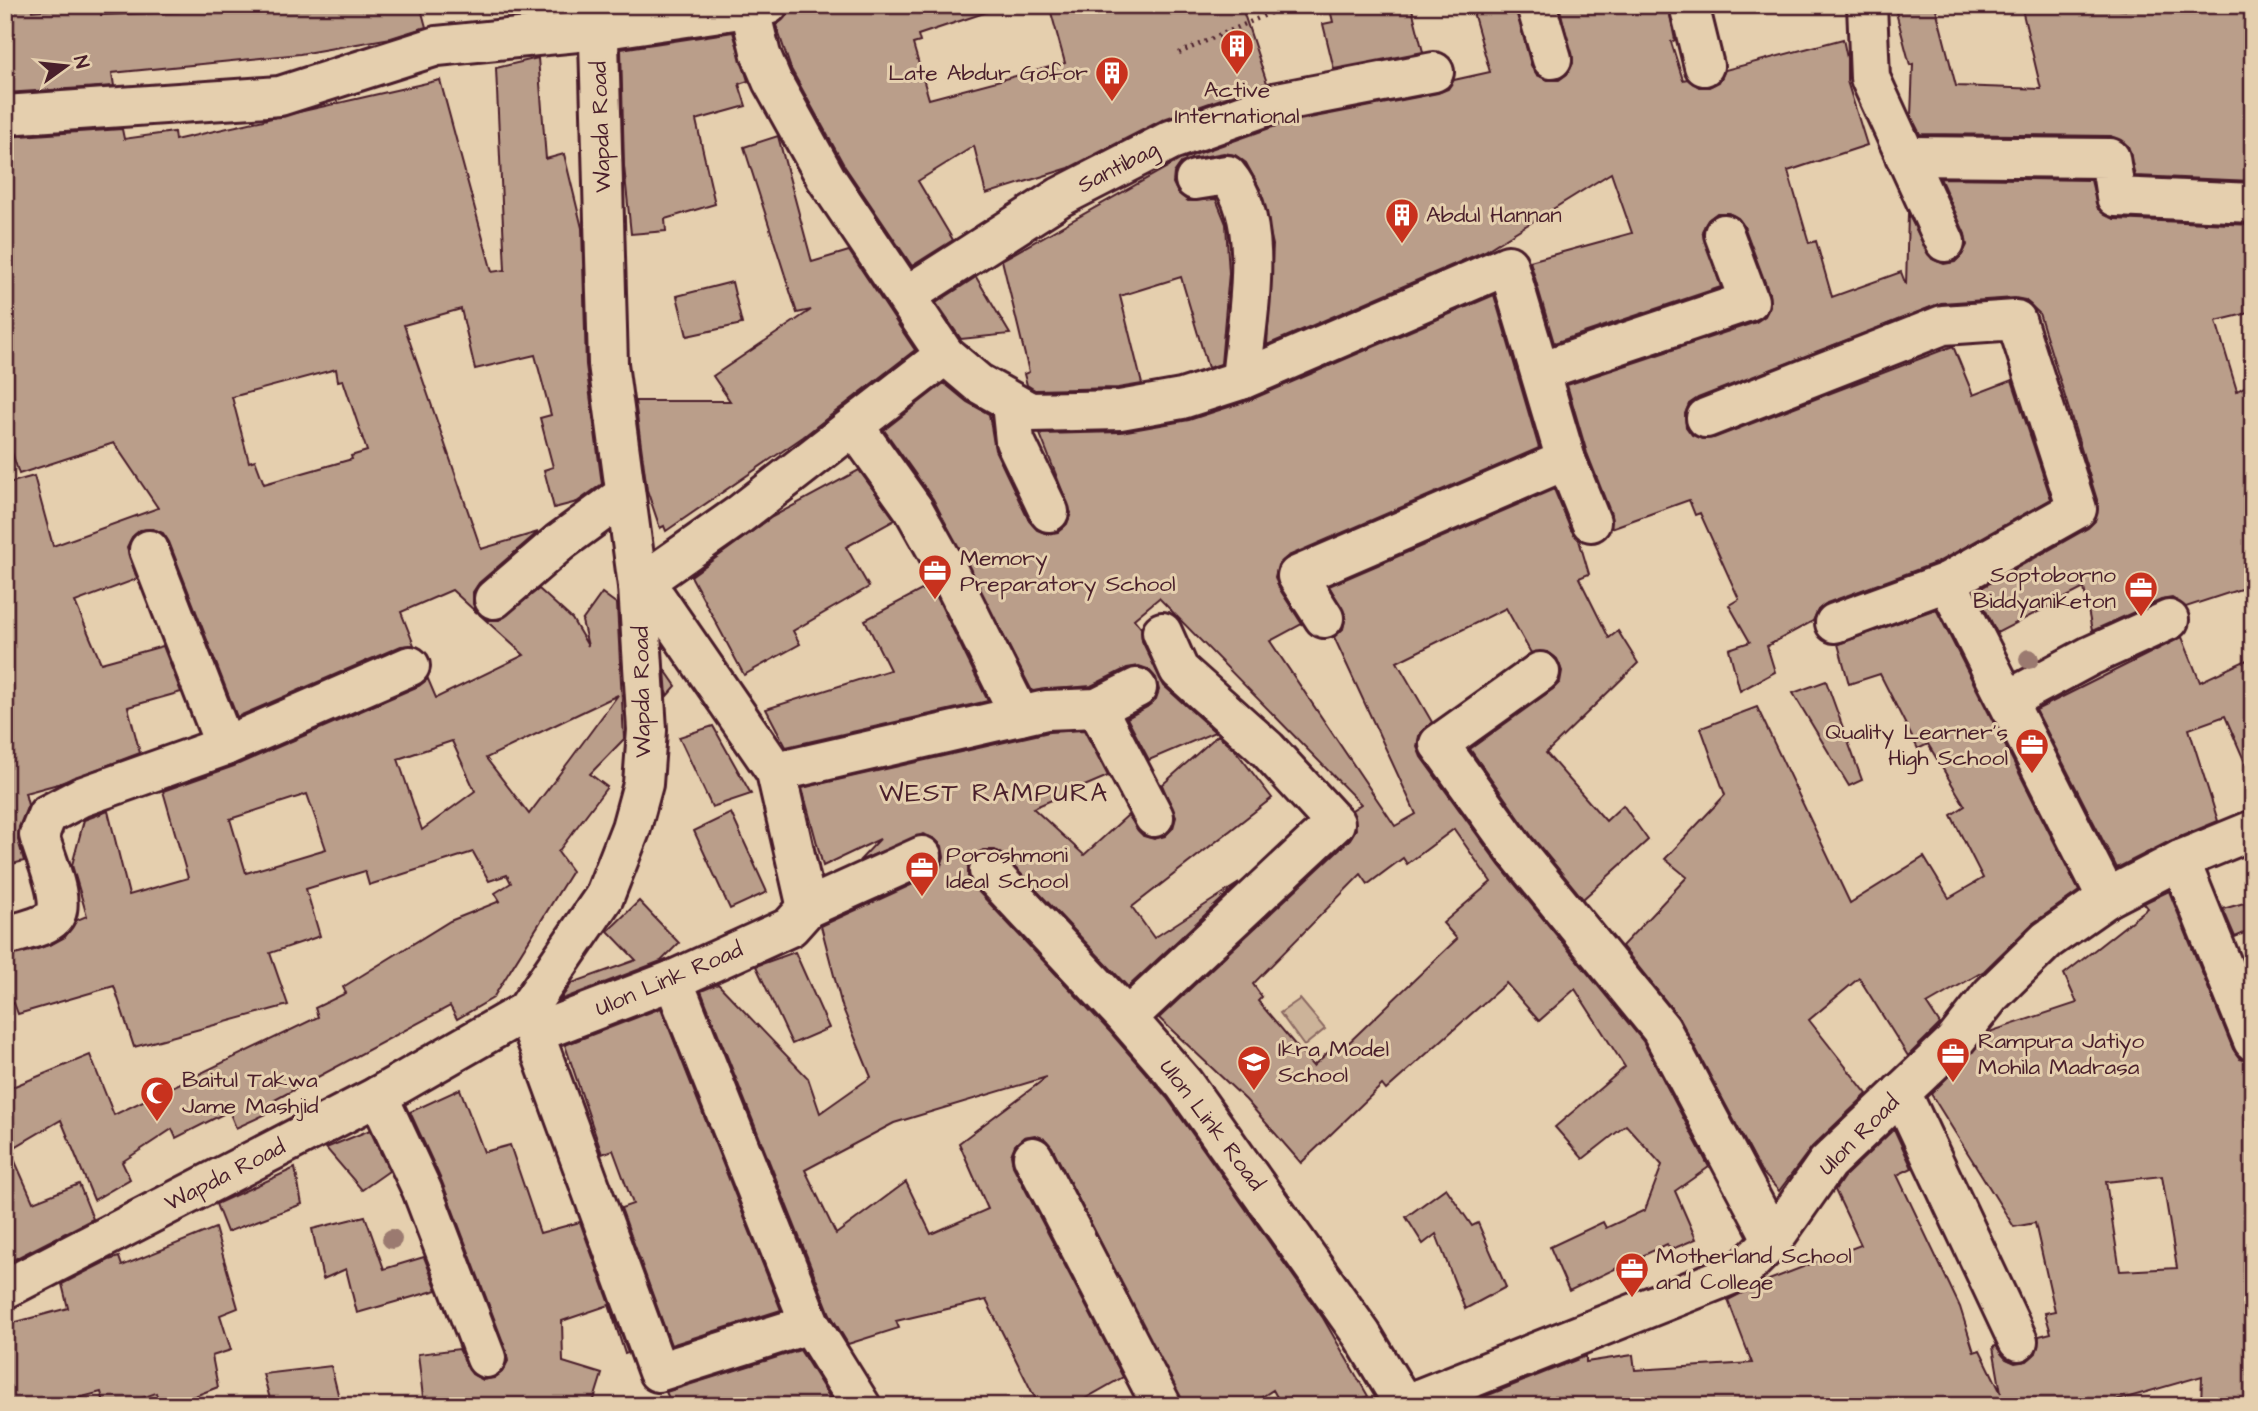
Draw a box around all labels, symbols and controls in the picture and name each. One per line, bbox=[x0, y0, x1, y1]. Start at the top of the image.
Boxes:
building icon: Active International bbox=[1218, 27, 1256, 76]
north arrow bbox=[32, 32, 102, 102]
text: N bbox=[66, 53, 96, 71]
building icon: Late Abdur Gofor bbox=[1093, 54, 1131, 103]
place label: Late Abdur Gofor bbox=[888, 57, 1088, 89]
street label: Wapda Road bbox=[583, 60, 619, 193]
place label: Active International bbox=[1174, 74, 1300, 132]
street label: Santibag bbox=[1072, 133, 1165, 202]
building icon: Abdul Hannan bbox=[1383, 196, 1421, 245]
place label: Abdul Hannan bbox=[1426, 199, 1562, 231]
place label: Memory Preparatory School bbox=[960, 542, 1176, 601]
office icon: Memory Preparatory School bbox=[916, 552, 954, 601]
place label: Soptoborno Biddyaniketon bbox=[1973, 559, 2116, 618]
office icon: Soptoborno Biddyaniketon bbox=[2122, 569, 2160, 618]
street label: Wapda Road bbox=[625, 626, 659, 758]
place label: Quality Learner's High School bbox=[1825, 716, 2008, 775]
office icon: Quality Learner's High School bbox=[2013, 726, 2051, 775]
district label: WEST RAMPURA bbox=[879, 775, 1109, 811]
place label: Poroshmoni Ideal School bbox=[946, 839, 1069, 897]
office icon: Poroshmoni Ideal School bbox=[903, 849, 941, 898]
street label: Ulon Link Road bbox=[590, 933, 748, 1024]
place label: Rampura Jatiyo Mohila Madrasa bbox=[1978, 1025, 2144, 1083]
place label: Ikra Model School bbox=[1278, 1033, 1389, 1091]
office icon: Rampura Jatiyo Mohila Madrasa bbox=[1934, 1035, 1972, 1084]
school or university icon: Ikra Model School bbox=[1235, 1043, 1273, 1092]
street label: Ulon Link Road bbox=[1152, 1053, 1272, 1198]
place label: Baitul Takwa Jame Mashjid bbox=[182, 1064, 319, 1122]
mosque icon: Baitul Takwa Jame Mashjid bbox=[138, 1074, 176, 1123]
street label: Ulon Road bbox=[1811, 1087, 1907, 1183]
street label: Wapda Road bbox=[159, 1131, 291, 1219]
place label: Motherland School and College bbox=[1656, 1240, 1852, 1299]
office icon: Motherland School and College bbox=[1613, 1250, 1651, 1299]

